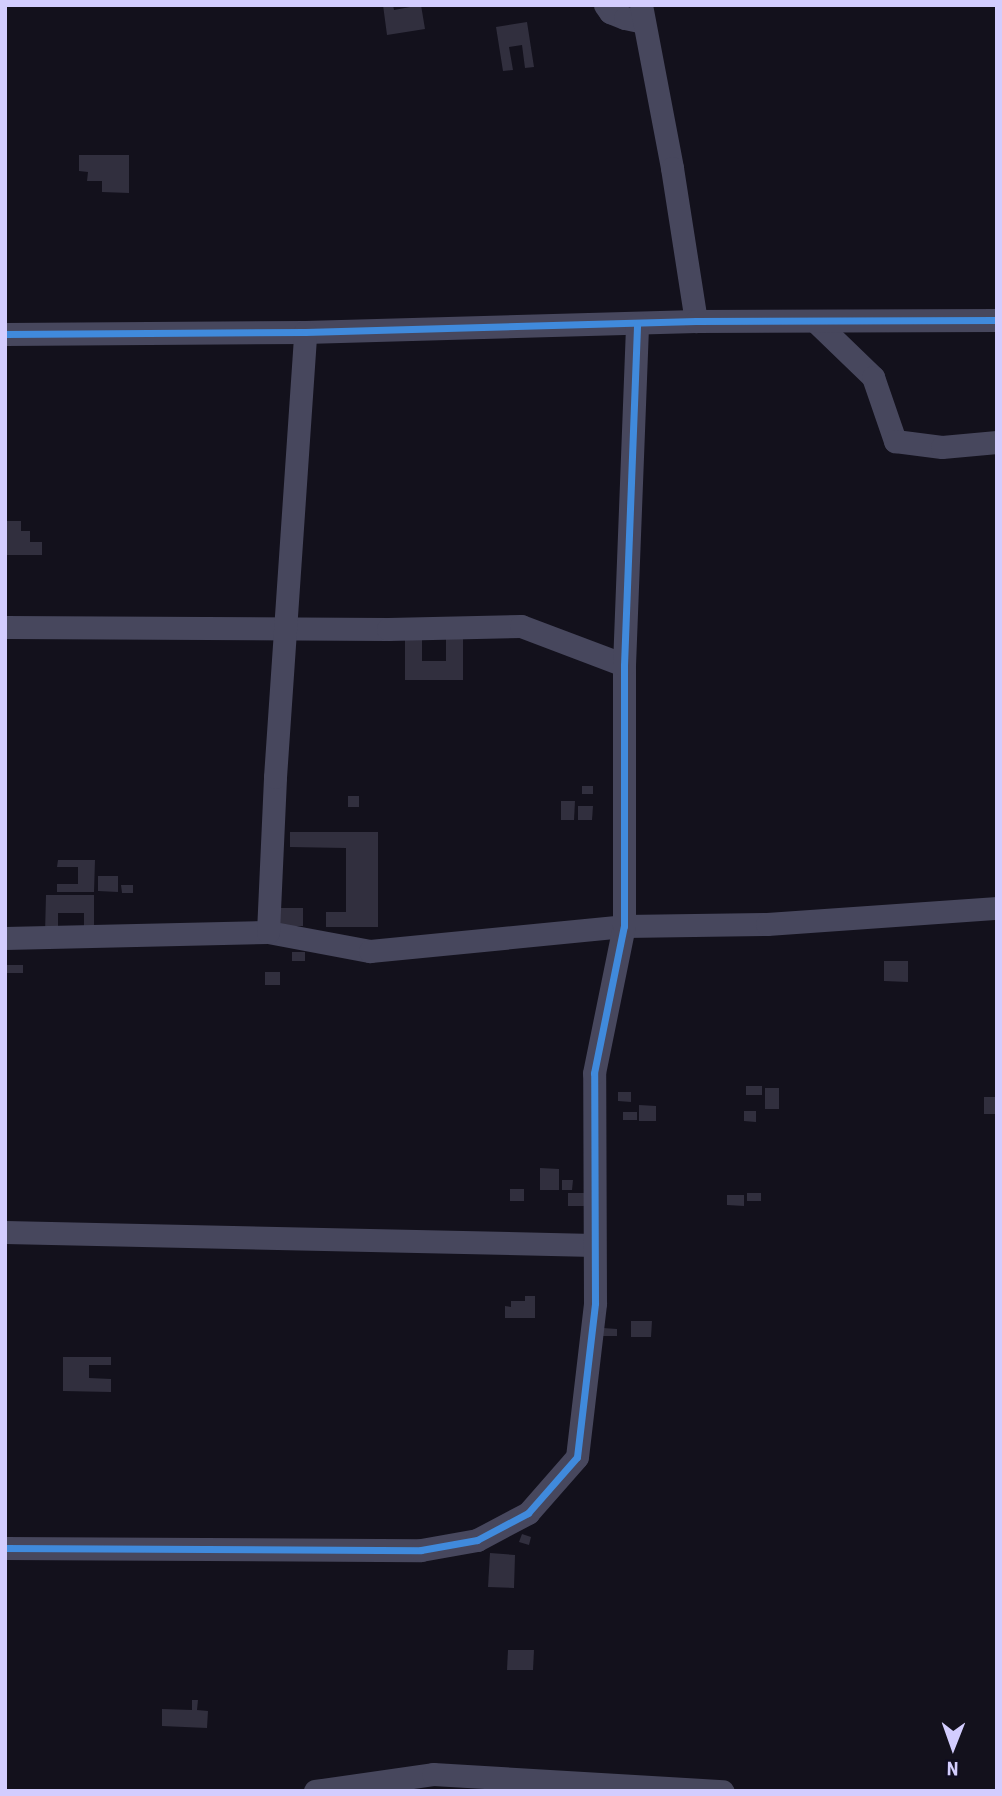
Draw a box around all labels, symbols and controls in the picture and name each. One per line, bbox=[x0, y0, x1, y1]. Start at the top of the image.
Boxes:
north arrow bbox=[918, 1712, 988, 1782]
text: N bbox=[947, 1757, 959, 1780]

